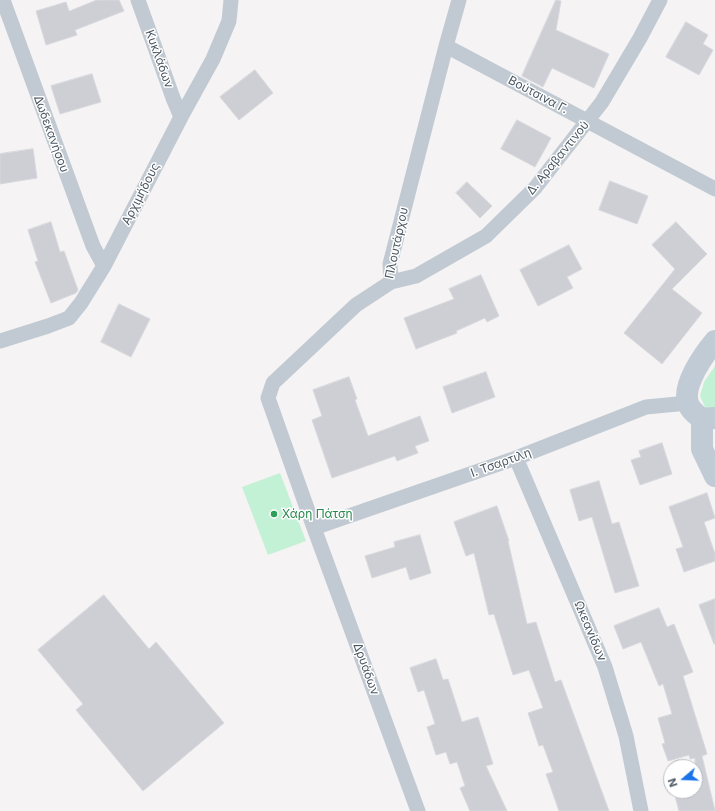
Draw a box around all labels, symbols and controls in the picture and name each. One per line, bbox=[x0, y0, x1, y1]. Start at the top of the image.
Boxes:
street label: Κυκλάδων bbox=[142, 28, 176, 90]
street label: Βούτσινα Γ. bbox=[506, 73, 570, 117]
street label: Δωδεκανήσου bbox=[30, 94, 72, 174]
street label: Δ. Αραβαντινού bbox=[524, 118, 592, 198]
street label: Αρχιμήδους bbox=[119, 161, 163, 227]
street label: Πλουτάρχου bbox=[382, 206, 412, 280]
street label: Ι. Τσαρτιλη bbox=[469, 445, 533, 481]
place label: Χάρη Πάτση bbox=[282, 507, 353, 521]
marker: Χάρη Πάτση bbox=[269, 509, 279, 519]
street label: Ωκεανίδων bbox=[571, 599, 609, 663]
street label: Δρυάδων bbox=[350, 641, 382, 697]
north arrow bbox=[663, 759, 703, 799]
text: N bbox=[665, 776, 681, 789]

